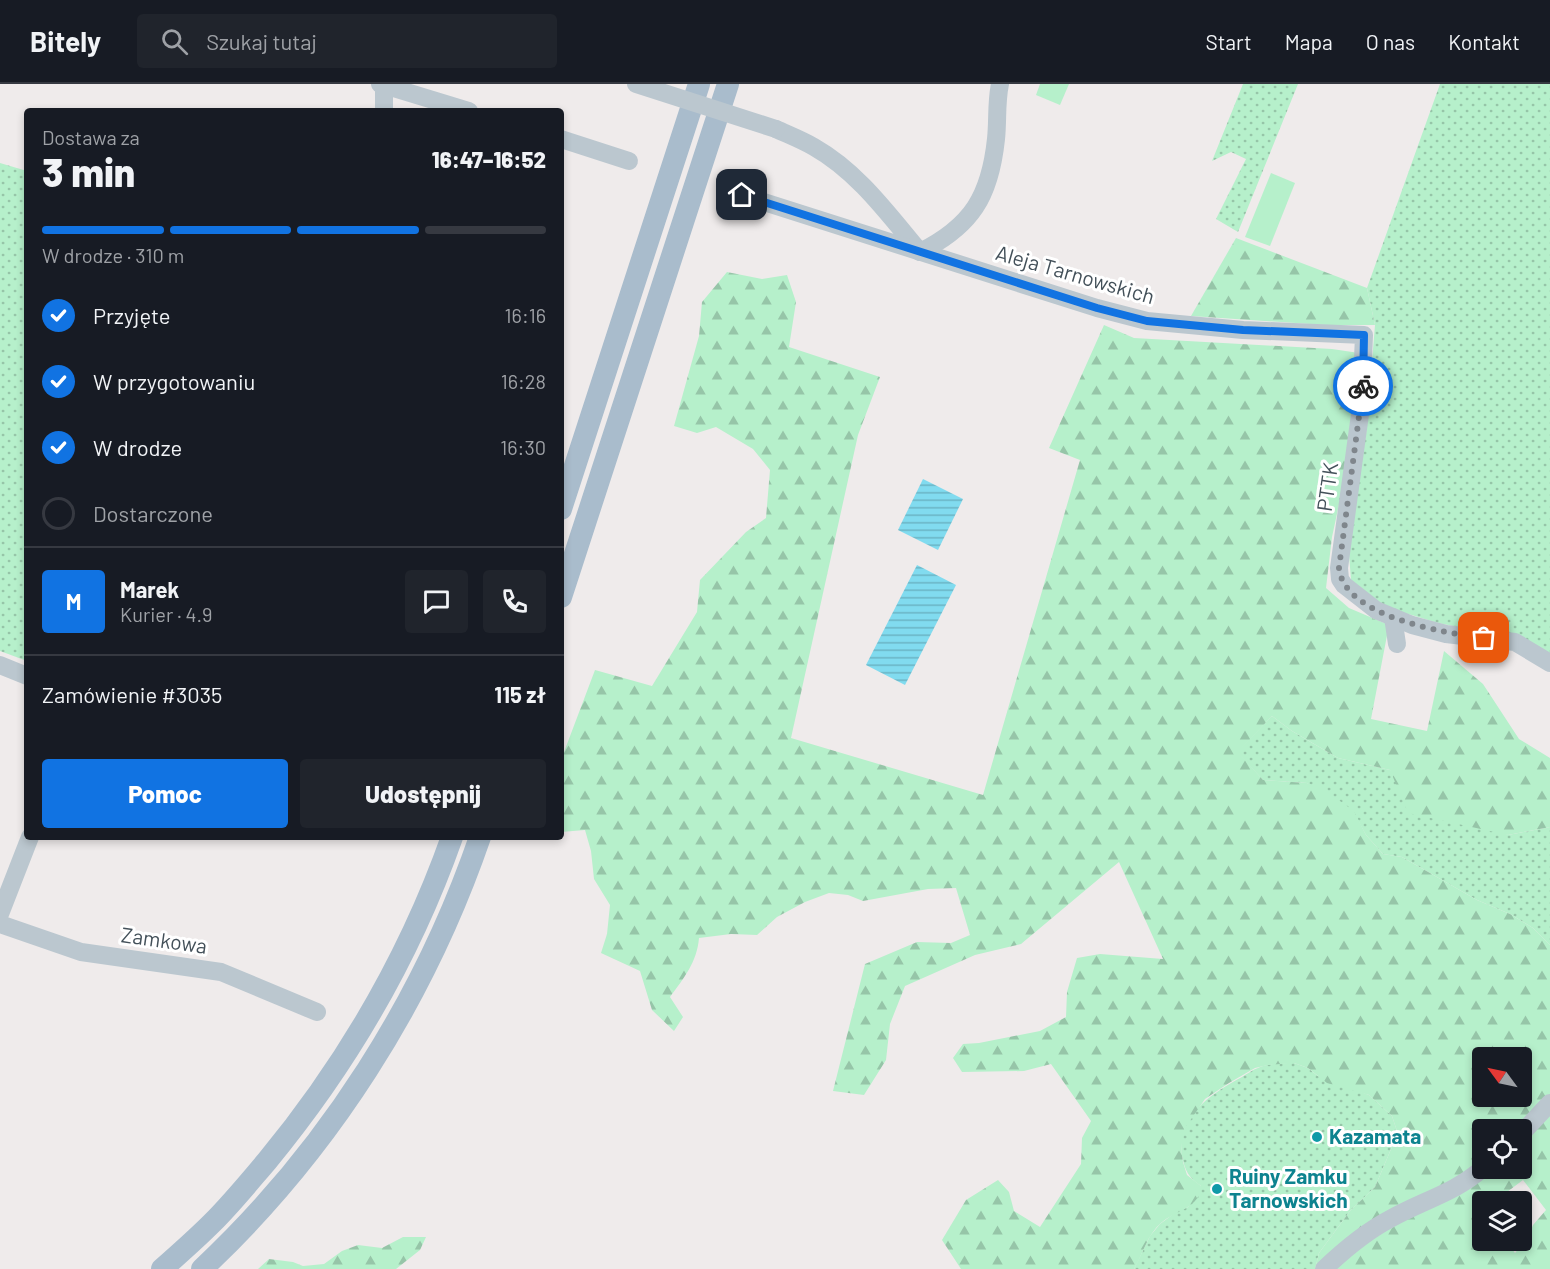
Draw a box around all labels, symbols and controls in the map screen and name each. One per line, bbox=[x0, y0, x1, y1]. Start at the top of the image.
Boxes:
search box bbox=[137, 14, 557, 68]
text: Bitely bbox=[30, 24, 101, 58]
icon: search bbox=[158, 25, 191, 58]
text: Szukaj tutaj bbox=[206, 28, 317, 54]
text: Start bbox=[1205, 29, 1252, 54]
text: Mapa bbox=[1285, 29, 1333, 54]
text: O nas bbox=[1366, 29, 1415, 54]
text: Kontakt bbox=[1448, 29, 1520, 54]
text: Dostawa za bbox=[42, 125, 140, 149]
text: 16:47–16:52 bbox=[432, 146, 546, 172]
text: 3 min bbox=[42, 148, 135, 195]
pin bbox=[716, 169, 767, 220]
icon: home bbox=[725, 178, 758, 211]
street label: Aleja Tarnowskich bbox=[993, 239, 1158, 308]
text: W drodze · 310 m bbox=[42, 243, 184, 267]
icon: check bbox=[42, 299, 75, 332]
text: Przyjęte bbox=[93, 302, 170, 328]
text: 16:16 bbox=[505, 303, 546, 327]
courier bbox=[1333, 356, 1393, 416]
icon: check bbox=[42, 365, 75, 398]
text: W przygotowaniu bbox=[93, 368, 255, 394]
text: 16:28 bbox=[501, 369, 546, 393]
icon: bike bbox=[1347, 370, 1380, 403]
icon: check bbox=[42, 431, 75, 464]
text: W drodze bbox=[93, 434, 182, 460]
text: 16:30 bbox=[500, 435, 546, 459]
street label: PTTK bbox=[1311, 461, 1342, 513]
text: Dostarczone bbox=[93, 500, 213, 526]
button: chat bbox=[405, 570, 468, 633]
button: phone bbox=[483, 570, 546, 633]
text: Marek bbox=[120, 576, 179, 602]
text: M bbox=[66, 588, 81, 614]
text: Kurier · 4.9 bbox=[120, 602, 212, 626]
pin bbox=[1458, 612, 1509, 663]
icon: bag bbox=[1467, 621, 1500, 654]
text: Zamówienie #3035 bbox=[42, 681, 222, 707]
text: 115 zł bbox=[494, 681, 546, 707]
button: Pomoc bbox=[42, 759, 288, 828]
button: Udostępnij bbox=[300, 759, 546, 828]
street label: Zamkowa bbox=[120, 921, 209, 958]
north arrow bbox=[1472, 1047, 1532, 1107]
map controls bbox=[1472, 1047, 1532, 1251]
button: locate bbox=[1472, 1119, 1532, 1179]
place label: Kazamata bbox=[1329, 1123, 1421, 1148]
marker: Kazamata bbox=[1310, 1130, 1324, 1144]
place label: Ruiny Zamku Tarnowskich bbox=[1229, 1163, 1348, 1212]
marker: Ruiny Zamku Tarnowskich bbox=[1210, 1182, 1224, 1196]
button: layers bbox=[1472, 1191, 1532, 1251]

